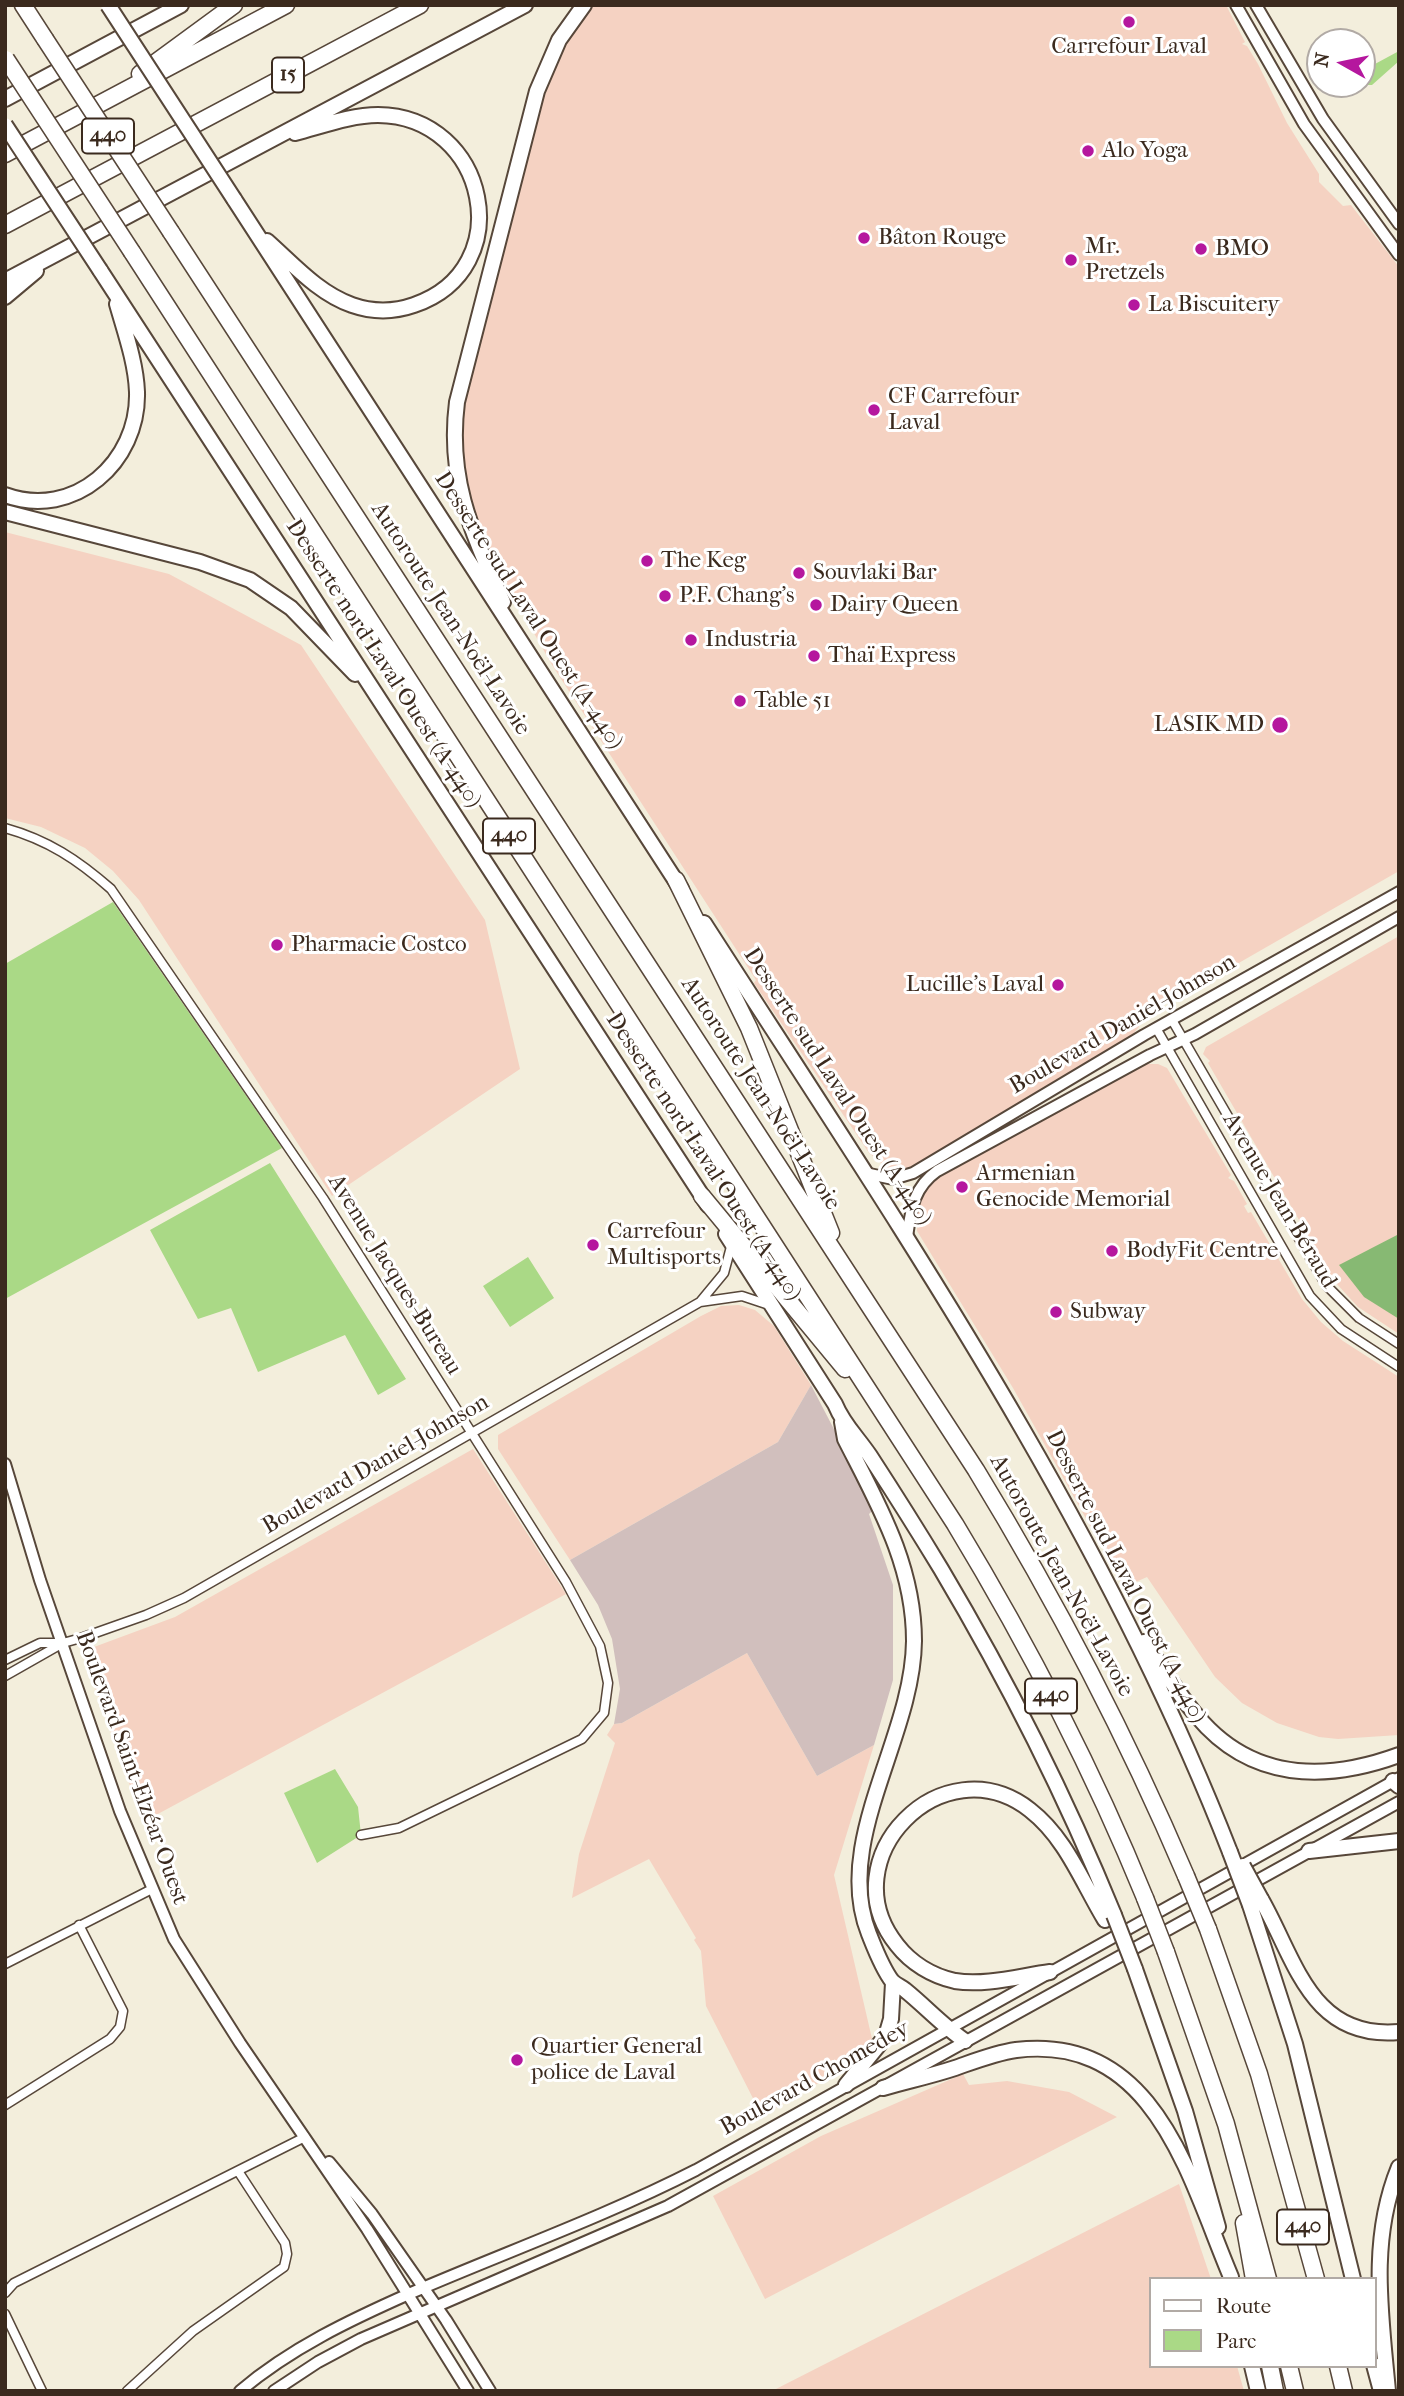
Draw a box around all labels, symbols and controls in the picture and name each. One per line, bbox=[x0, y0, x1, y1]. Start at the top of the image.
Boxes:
marker: Carrefour Laval bbox=[1121, 14, 1137, 30]
north arrow bbox=[1306, 28, 1376, 98]
place label: Carrefour Laval bbox=[1051, 33, 1207, 61]
text: N bbox=[1310, 51, 1334, 69]
road number: 15 bbox=[272, 57, 304, 92]
road number: 440 bbox=[82, 118, 134, 154]
place label: Alo Yoga bbox=[1102, 137, 1188, 165]
marker: Alo Yoga bbox=[1080, 143, 1096, 159]
place label: Bâton Rouge bbox=[878, 224, 1006, 252]
marker: Bâton Rouge bbox=[856, 230, 872, 246]
place label: Mr. Pretzels bbox=[1085, 233, 1164, 287]
place label: BMO bbox=[1215, 235, 1269, 263]
marker: BMO bbox=[1193, 241, 1209, 257]
marker: Mr. Pretzels bbox=[1063, 252, 1079, 268]
place label: La Biscuitery bbox=[1148, 291, 1279, 319]
marker: La Biscuitery bbox=[1126, 297, 1142, 313]
place label: CF Carrefour Laval bbox=[888, 383, 1019, 437]
marker: CF Carrefour Laval bbox=[866, 402, 882, 418]
street label: Desserte sud Laval Ouest (A-440) bbox=[428, 467, 628, 755]
street label: Autoroute Jean-Noël-Lavoie bbox=[364, 497, 536, 741]
street label: Desserte nord Laval Ouest (A-440) bbox=[279, 515, 487, 813]
place label: The Keg bbox=[661, 547, 746, 575]
marker: The Keg bbox=[639, 553, 655, 569]
place label: Souvlaki Bar bbox=[813, 559, 937, 587]
marker: Souvlaki Bar bbox=[791, 565, 807, 581]
place label: P.F. Chang's bbox=[679, 582, 794, 610]
marker: P.F. Chang's bbox=[657, 588, 673, 604]
place label: Dairy Queen bbox=[830, 591, 959, 619]
marker: Dairy Queen bbox=[808, 597, 824, 613]
place label: Industria bbox=[705, 626, 797, 654]
marker: Industria bbox=[683, 632, 699, 648]
place label: Thaï Express bbox=[828, 642, 956, 670]
marker: Thaï Express bbox=[806, 648, 822, 664]
place label: Table 51 bbox=[754, 687, 831, 715]
marker: Table 51 bbox=[732, 693, 748, 709]
place label: LASIK MD bbox=[1154, 711, 1264, 739]
marker: LASIK MD bbox=[1270, 715, 1290, 735]
road number: 440 bbox=[483, 818, 535, 854]
place label: Pharmacie Costco bbox=[291, 931, 467, 959]
marker: Pharmacie Costco bbox=[269, 937, 285, 953]
street label: Desserte sud Laval Ouest (A-440) bbox=[737, 943, 937, 1231]
street label: Boulevard Daniel-Johnson bbox=[1005, 949, 1241, 1101]
place label: Lucille's Laval bbox=[906, 971, 1044, 999]
street label: Autoroute Jean-Noël-Lavoie bbox=[674, 972, 846, 1216]
marker: Lucille's Laval bbox=[1050, 977, 1066, 993]
street label: Desserte nord Laval Ouest (A-440) bbox=[599, 1008, 807, 1306]
street label: Avenue Jean Béraud bbox=[1216, 1108, 1342, 1294]
place label: Armenian Genocide Memorial bbox=[976, 1160, 1170, 1214]
street label: Avenue Jacques-Bureau bbox=[321, 1170, 467, 1380]
marker: Armenian Genocide Memorial bbox=[954, 1179, 970, 1195]
place label: Carrefour Multisports bbox=[607, 1218, 721, 1272]
marker: Carrefour Multisports bbox=[585, 1237, 601, 1253]
place label: BodyFit Centre bbox=[1126, 1237, 1278, 1265]
marker: BodyFit Centre bbox=[1104, 1243, 1120, 1259]
place label: Subway bbox=[1070, 1298, 1146, 1326]
marker: Subway bbox=[1048, 1304, 1064, 1320]
street label: Boulevard Daniel-Johnson bbox=[258, 1389, 494, 1541]
street label: Desserte sud Laval Ouest (A-440) bbox=[1039, 1426, 1211, 1728]
street label: Autoroute Jean-Noël-Lavoie bbox=[983, 1450, 1139, 1702]
street label: Boulevard Saint-Elzéar Ouest bbox=[69, 1628, 193, 1908]
road number: 440 bbox=[1025, 1678, 1077, 1714]
street label: Boulevard Chomedey bbox=[716, 2016, 914, 2142]
place label: Quartier General police de Laval bbox=[531, 2033, 702, 2087]
marker: Quartier General police de Laval bbox=[509, 2052, 525, 2068]
road number: 440 bbox=[1277, 2210, 1329, 2244]
legend bbox=[1148, 2277, 1376, 2368]
text: Route bbox=[1216, 2294, 1271, 2318]
text: Parc bbox=[1216, 2329, 1256, 2353]

